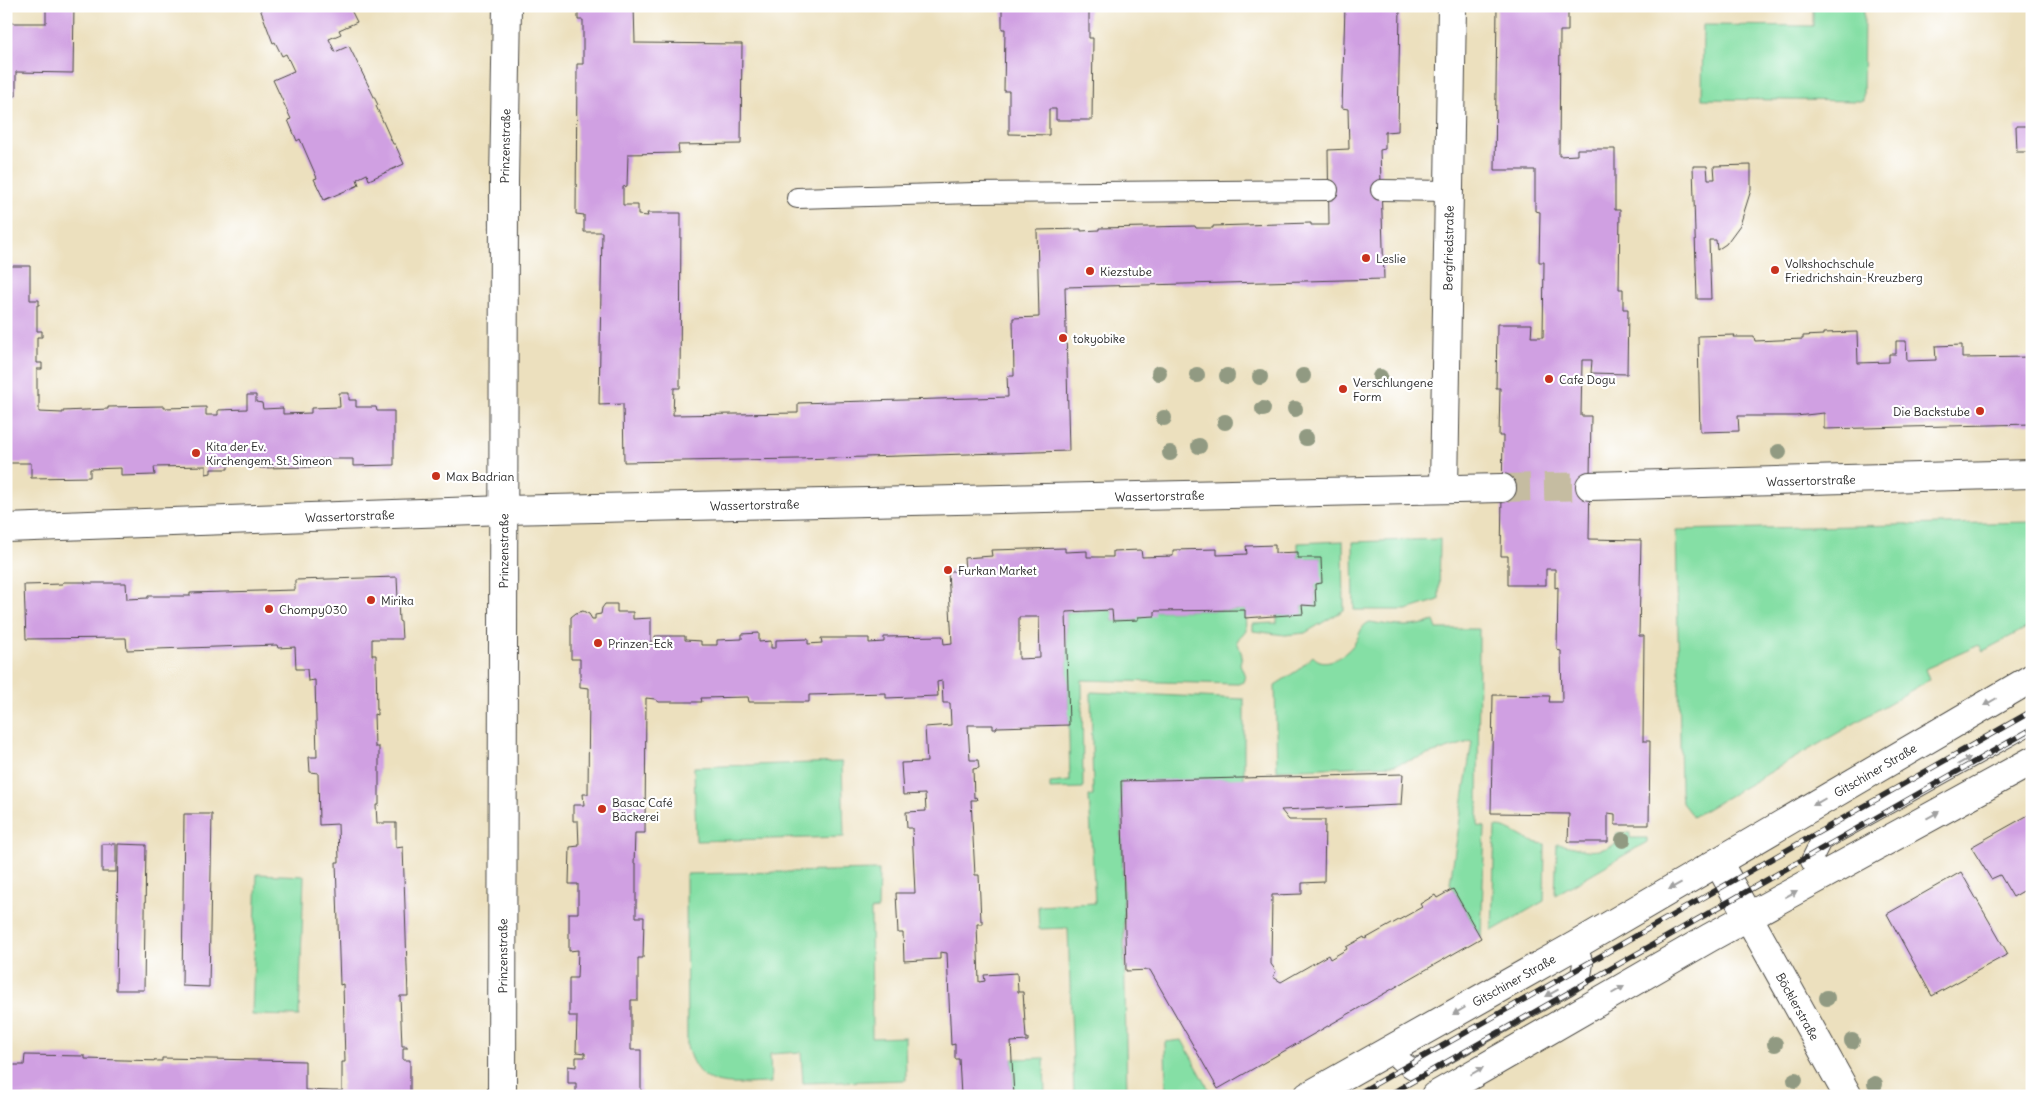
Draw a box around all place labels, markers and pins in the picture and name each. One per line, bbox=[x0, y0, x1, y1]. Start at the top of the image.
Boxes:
place label: Leslie bbox=[1376, 251, 1406, 266]
marker: Leslie bbox=[1360, 252, 1372, 264]
place label: Volkshochschule Friedrichshain-Kreuzberg bbox=[1785, 256, 1923, 285]
place label: Kiezstube bbox=[1100, 264, 1152, 279]
marker: Volkshochschule Friedrichshain-Kreuzberg bbox=[1769, 264, 1781, 276]
marker: Kiezstube bbox=[1084, 265, 1096, 277]
place label: tokyobike bbox=[1073, 331, 1125, 346]
marker: tokyobike bbox=[1057, 332, 1069, 344]
place label: Cafe Dogu bbox=[1559, 372, 1616, 387]
marker: Cafe Dogu bbox=[1543, 373, 1555, 385]
place label: Verschlungene Form bbox=[1353, 375, 1433, 404]
marker: Verschlungene Form bbox=[1337, 383, 1349, 395]
place label: Die Backstube bbox=[1893, 404, 1970, 419]
marker: Die Backstube bbox=[1974, 405, 1986, 417]
place label: Kita der Ev. Kirchengem. St. Simeon bbox=[206, 439, 332, 468]
marker: Kita der Ev. Kirchengem. St. Simeon bbox=[190, 447, 202, 459]
place label: Max Badrian bbox=[446, 469, 514, 484]
marker: Max Badrian bbox=[430, 470, 442, 482]
place label: Furkan Market bbox=[958, 563, 1037, 578]
marker: Furkan Market bbox=[942, 564, 954, 576]
place label: Mirika bbox=[381, 593, 414, 608]
marker: Mirika bbox=[365, 594, 377, 606]
place label: Chompy030 bbox=[279, 602, 347, 617]
marker: Chompy030 bbox=[263, 603, 275, 615]
place label: Prinzen-Eck bbox=[608, 636, 673, 651]
marker: Prinzen-Eck bbox=[592, 637, 604, 649]
place label: Basac Café Bäckerei bbox=[612, 795, 673, 824]
marker: Basac Café Bäckerei bbox=[596, 803, 608, 815]

